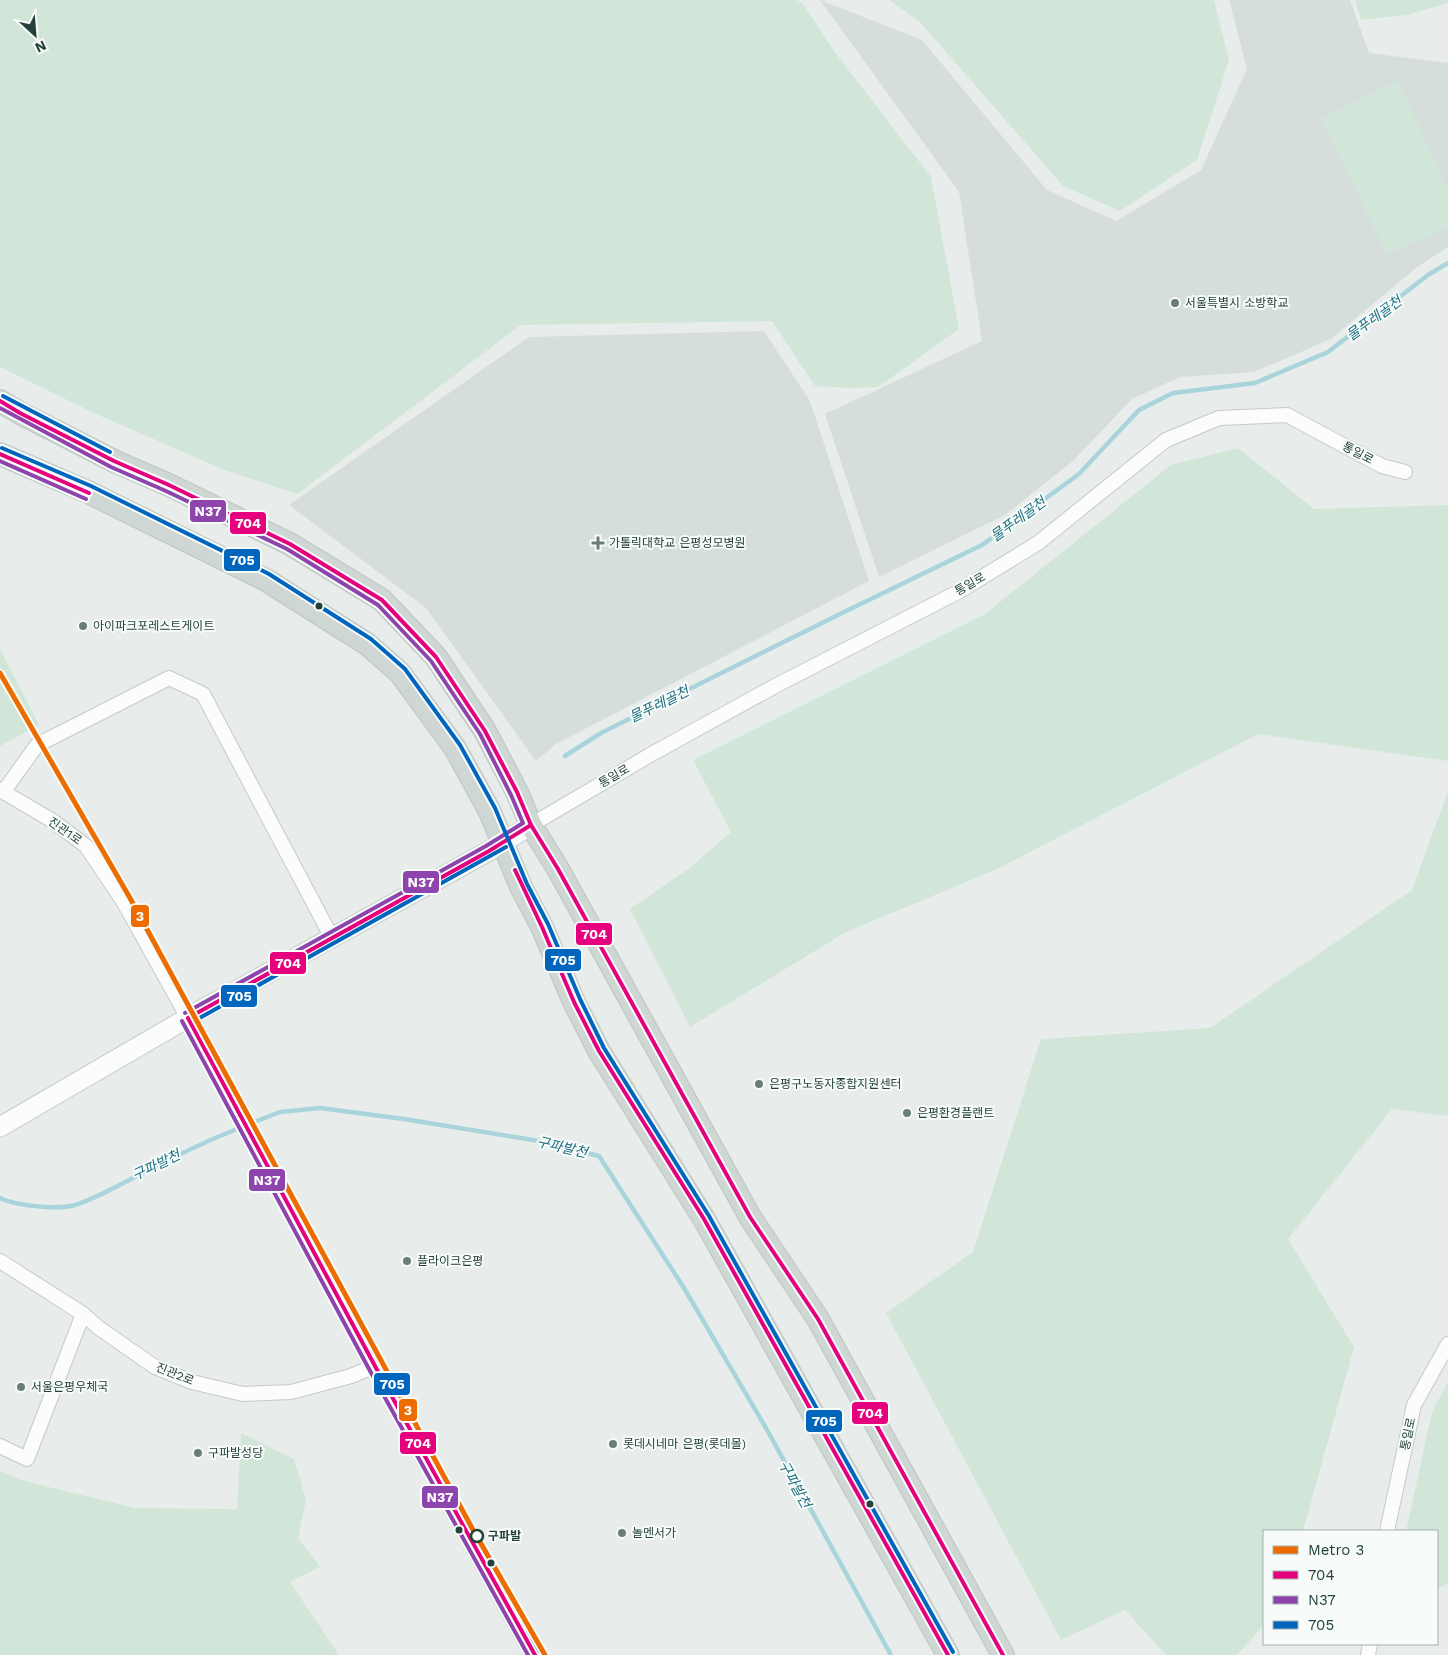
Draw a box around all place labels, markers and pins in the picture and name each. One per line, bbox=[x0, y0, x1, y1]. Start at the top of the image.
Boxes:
place label: 서울특별시 소방학교 bbox=[1185, 296, 1288, 310]
marker: 서울특별시 소방학교 bbox=[1169, 297, 1181, 309]
marker: 가톨릭대학교 은평성모병원 bbox=[591, 536, 605, 550]
place label: 가톨릭대학교 은평성모병원 bbox=[609, 536, 746, 550]
unlabelled marker bbox=[314, 601, 324, 611]
place label: 아이파크포레스트게이트 bbox=[93, 619, 214, 633]
marker: 아이파크포레스트게이트 bbox=[77, 620, 89, 632]
place label: 은평구노동자종합지원센터 bbox=[769, 1077, 901, 1091]
marker: 은평구노동자종합지원센터 bbox=[753, 1078, 765, 1090]
place label: 은평환경플랜트 bbox=[917, 1106, 994, 1120]
marker: 은평환경플랜트 bbox=[901, 1107, 913, 1119]
place label: 플라이크은평 bbox=[417, 1254, 483, 1268]
marker: 플라이크은평 bbox=[401, 1255, 413, 1267]
place label: 서울은평우체국 bbox=[31, 1380, 108, 1394]
marker: 서울은평우체국 bbox=[15, 1381, 27, 1393]
place label: 롯데시네마 은평(롯데몰) bbox=[623, 1437, 746, 1451]
marker: 롯데시네마 은평(롯데몰) bbox=[607, 1438, 619, 1450]
place label: 구파발성당 bbox=[208, 1446, 263, 1460]
marker: 구파발성당 bbox=[192, 1447, 204, 1459]
unlabelled marker bbox=[865, 1499, 875, 1509]
unlabelled marker bbox=[454, 1525, 464, 1535]
place label: 놀멘서가 bbox=[632, 1526, 676, 1540]
marker: 놀멘서가 bbox=[616, 1527, 628, 1539]
marker: 구파발 bbox=[470, 1529, 484, 1543]
place label: 구파발 bbox=[488, 1529, 521, 1543]
unlabelled marker bbox=[486, 1558, 496, 1568]

